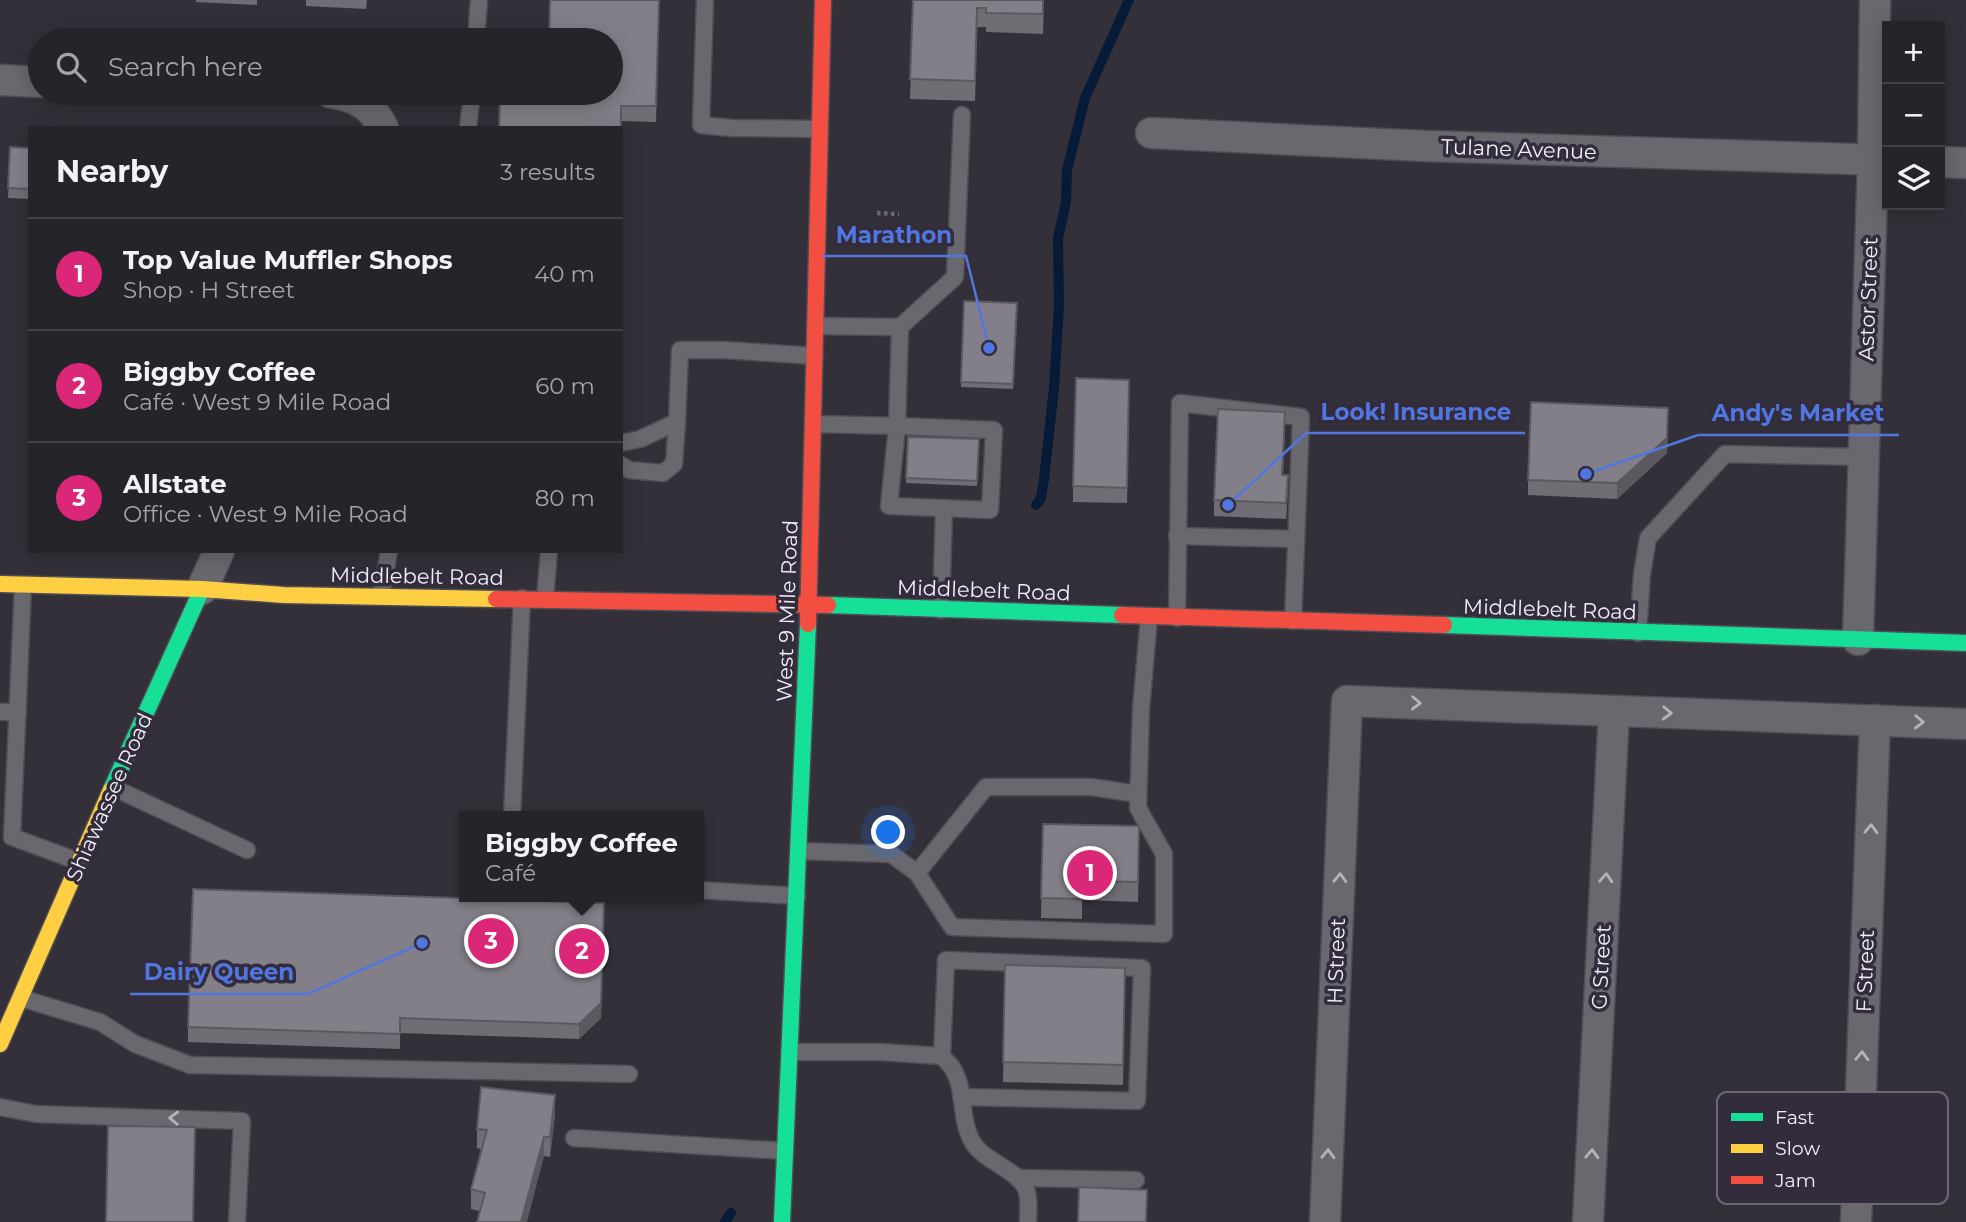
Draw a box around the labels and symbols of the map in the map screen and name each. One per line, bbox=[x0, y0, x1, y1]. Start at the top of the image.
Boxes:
street label: Tulane Avenue bbox=[1441, 134, 1597, 164]
callout: Marathon bbox=[822, 212, 966, 256]
text: Marathon bbox=[836, 221, 952, 249]
street label: Astor Street bbox=[1853, 237, 1883, 361]
callout: Look! Insurance bbox=[1306, 389, 1525, 433]
callout: Andy's Market bbox=[1698, 391, 1899, 435]
text: Look! Insurance bbox=[1321, 398, 1511, 426]
text: Andy's Market bbox=[1711, 399, 1884, 427]
street label: West 9 Mile Road bbox=[771, 520, 803, 702]
street label: Middlebelt Road bbox=[330, 562, 504, 590]
street label: Middlebelt Road bbox=[897, 574, 1071, 606]
street label: Middlebelt Road bbox=[1463, 593, 1637, 625]
one-way arrow bbox=[1410, 696, 1421, 711]
one-way arrow bbox=[1662, 706, 1673, 721]
street label: Shiawassee Road bbox=[61, 709, 157, 885]
one-way arrow bbox=[1914, 714, 1925, 730]
your location bbox=[871, 815, 905, 849]
one-way arrow bbox=[1864, 823, 1879, 834]
pin: 1 bbox=[1067, 847, 1113, 899]
one-way arrow bbox=[1332, 872, 1347, 883]
one-way arrow bbox=[1598, 872, 1613, 883]
pin: 3 bbox=[468, 915, 514, 967]
street label: H Street bbox=[1322, 918, 1350, 1004]
street label: G Street bbox=[1586, 924, 1616, 1010]
pin: 2 bbox=[559, 925, 605, 977]
street label: F Street bbox=[1851, 929, 1879, 1013]
callout: Dairy Queen bbox=[130, 950, 308, 994]
text: Dairy Queen bbox=[144, 958, 294, 986]
one-way arrow bbox=[1855, 1050, 1870, 1061]
legend bbox=[1717, 1092, 1948, 1204]
text: Fast bbox=[1775, 1106, 1815, 1129]
one-way arrow bbox=[168, 1111, 179, 1126]
text: Slow bbox=[1775, 1137, 1820, 1160]
one-way arrow bbox=[1320, 1148, 1335, 1159]
one-way arrow bbox=[1584, 1148, 1599, 1159]
text: Jam bbox=[1774, 1169, 1816, 1192]

